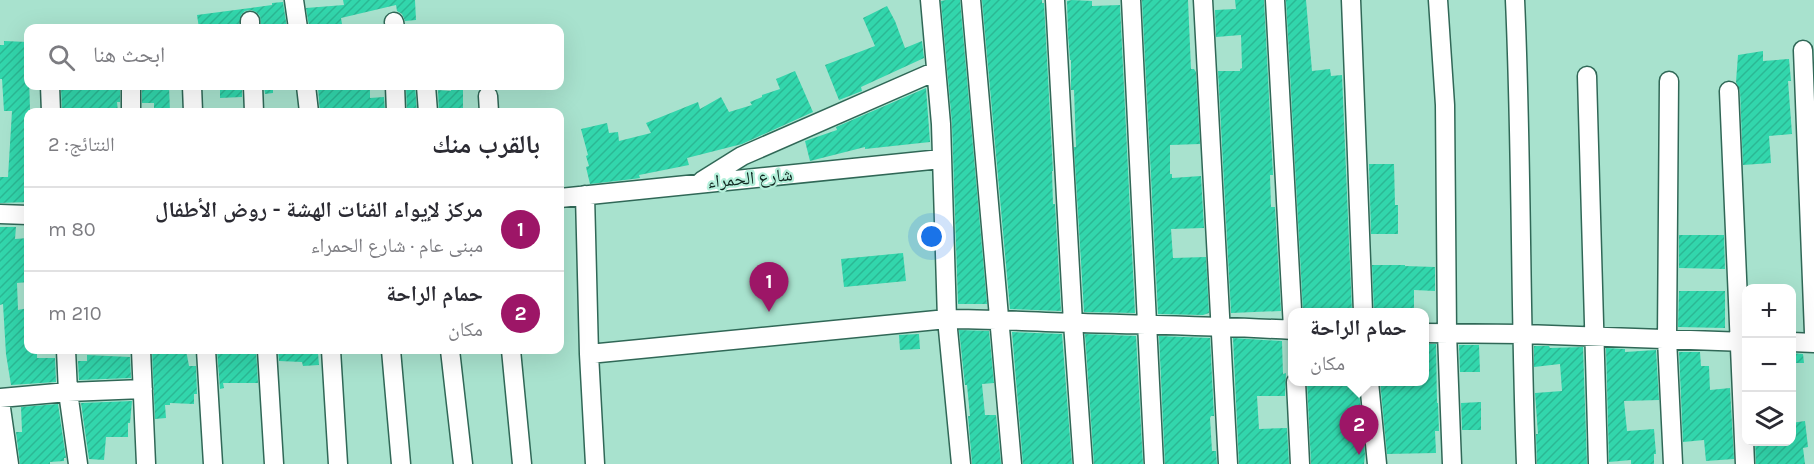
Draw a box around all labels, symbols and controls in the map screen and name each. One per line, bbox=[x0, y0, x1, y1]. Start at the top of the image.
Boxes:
search box bbox=[24, 24, 564, 90]
icon: search bbox=[45, 41, 78, 74]
text: ابحث هنا bbox=[93, 42, 165, 68]
text: بالقرب منك bbox=[432, 129, 540, 160]
text: النتائج: 2 bbox=[48, 133, 115, 156]
street label: شارع الحمراء bbox=[706, 163, 794, 193]
text: مركز لإيواء الفئات الهشة - روض الأطفال bbox=[155, 197, 483, 223]
text: 80 m bbox=[48, 218, 96, 241]
text: 1 bbox=[517, 218, 524, 241]
your location bbox=[917, 222, 946, 251]
text: مبنى عام · شارع الحمراء bbox=[311, 234, 483, 257]
pin: 1 bbox=[750, 262, 788, 312]
text: حمام الراحة bbox=[386, 281, 483, 307]
map controls bbox=[1742, 284, 1796, 446]
button: + bbox=[1742, 284, 1796, 338]
text: 210 m bbox=[48, 302, 102, 325]
text: 2 bbox=[514, 302, 527, 325]
popup bbox=[1288, 308, 1429, 386]
text: حمام الراحة bbox=[1310, 315, 1407, 341]
text: مكان bbox=[448, 318, 483, 341]
button: − bbox=[1742, 338, 1796, 392]
text: مكان bbox=[1310, 352, 1345, 375]
button: layers bbox=[1742, 392, 1796, 446]
pin: 2 bbox=[1340, 406, 1378, 455]

